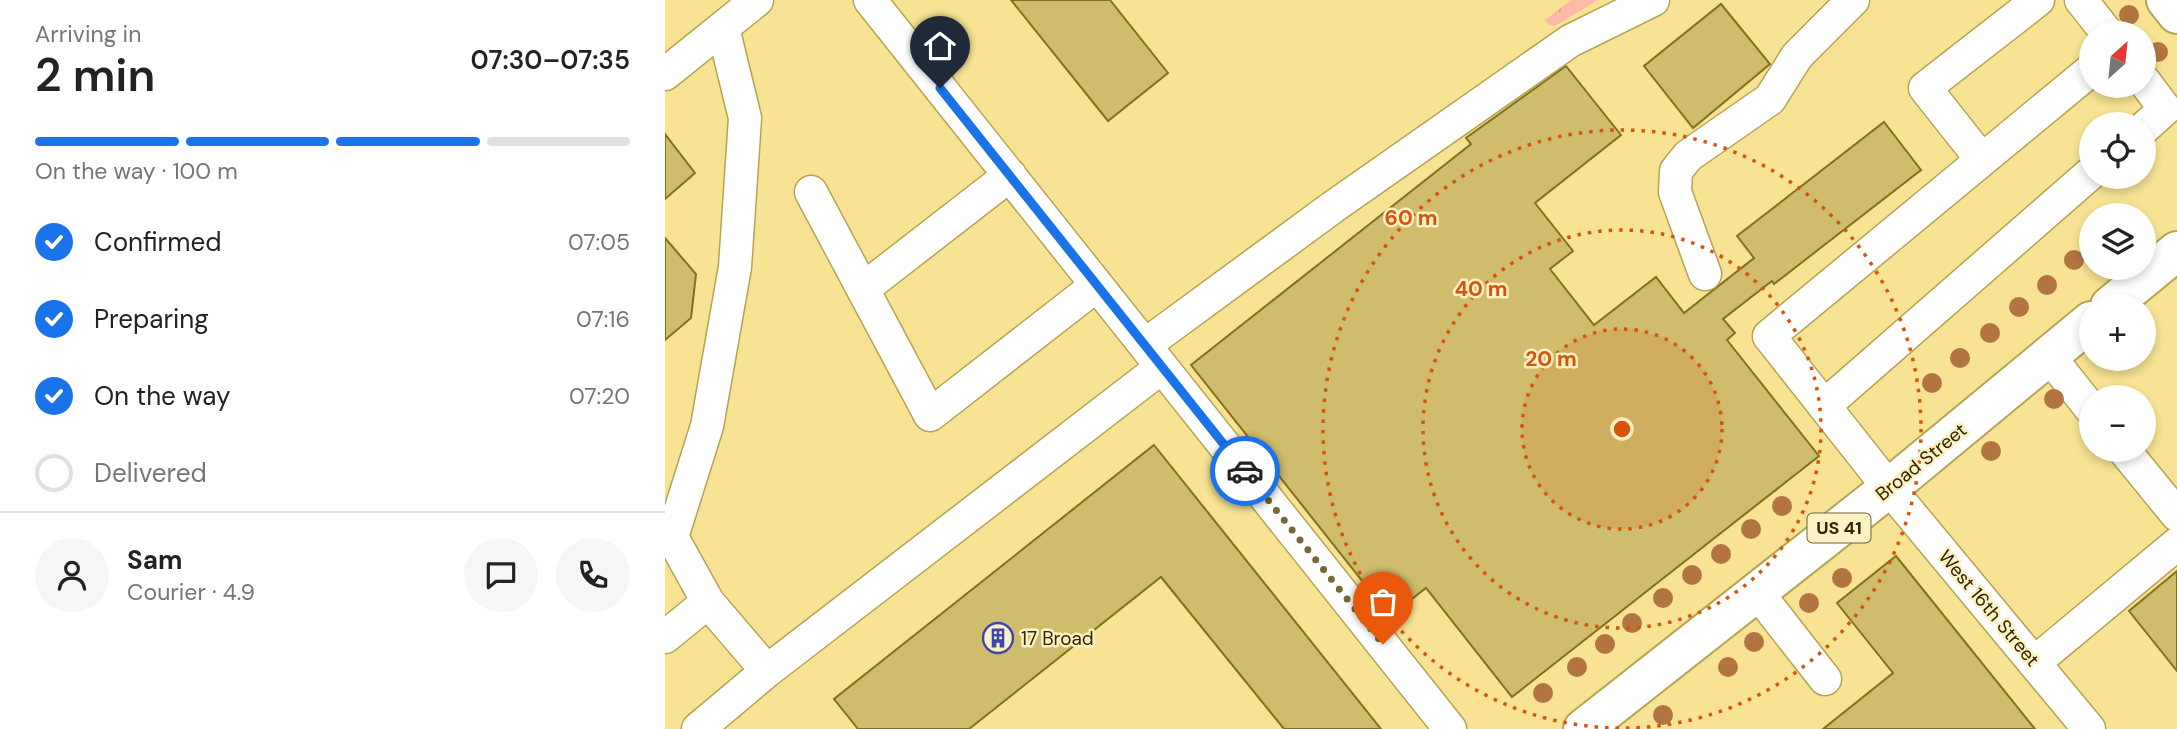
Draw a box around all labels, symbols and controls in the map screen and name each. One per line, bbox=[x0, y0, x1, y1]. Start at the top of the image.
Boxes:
pin bbox=[910, 16, 970, 88]
text: Arriving in bbox=[35, 19, 141, 49]
north arrow bbox=[2079, 21, 2156, 98]
map controls bbox=[2079, 21, 2156, 462]
icon: home bbox=[921, 27, 959, 65]
text: 07:30–07:35 bbox=[471, 43, 630, 77]
text: 2 min bbox=[35, 45, 155, 105]
button: locate bbox=[2079, 112, 2156, 189]
text: On the way · 100 m bbox=[35, 156, 238, 186]
button: layers bbox=[2079, 203, 2156, 280]
text: 60 m bbox=[1385, 204, 1437, 232]
icon: check bbox=[35, 223, 73, 261]
text: Confirmed bbox=[94, 225, 221, 259]
text: 07:05 bbox=[568, 227, 630, 257]
text: 40 m bbox=[1454, 275, 1508, 303]
button: + bbox=[2079, 294, 2156, 371]
icon: check bbox=[35, 300, 73, 338]
text: Preparing bbox=[94, 302, 209, 336]
text: 07:16 bbox=[576, 304, 630, 334]
text: 20 m bbox=[1525, 345, 1577, 373]
icon: check bbox=[35, 377, 73, 415]
text: On the way bbox=[94, 379, 230, 413]
text: 07:20 bbox=[569, 381, 630, 411]
button: − bbox=[2079, 385, 2156, 462]
centre of rings bbox=[1610, 417, 1634, 441]
street label: Broad Street bbox=[1870, 418, 1972, 506]
courier bbox=[1210, 436, 1280, 506]
icon: car bbox=[1226, 452, 1264, 490]
text: Delivered bbox=[94, 456, 207, 490]
road number: US 41 bbox=[1807, 514, 1871, 542]
button: person bbox=[35, 538, 109, 612]
button: chat bbox=[464, 538, 538, 612]
button: phone bbox=[556, 538, 630, 612]
text: Sam bbox=[127, 543, 182, 577]
street label: West 16th Street bbox=[1933, 544, 2045, 672]
pin bbox=[1353, 572, 1413, 644]
text: Courier · 4.9 bbox=[127, 577, 255, 607]
icon: bag bbox=[1364, 583, 1402, 621]
building icon: 17 Broad bbox=[981, 621, 1015, 655]
place label: 17 Broad bbox=[1021, 626, 1094, 651]

